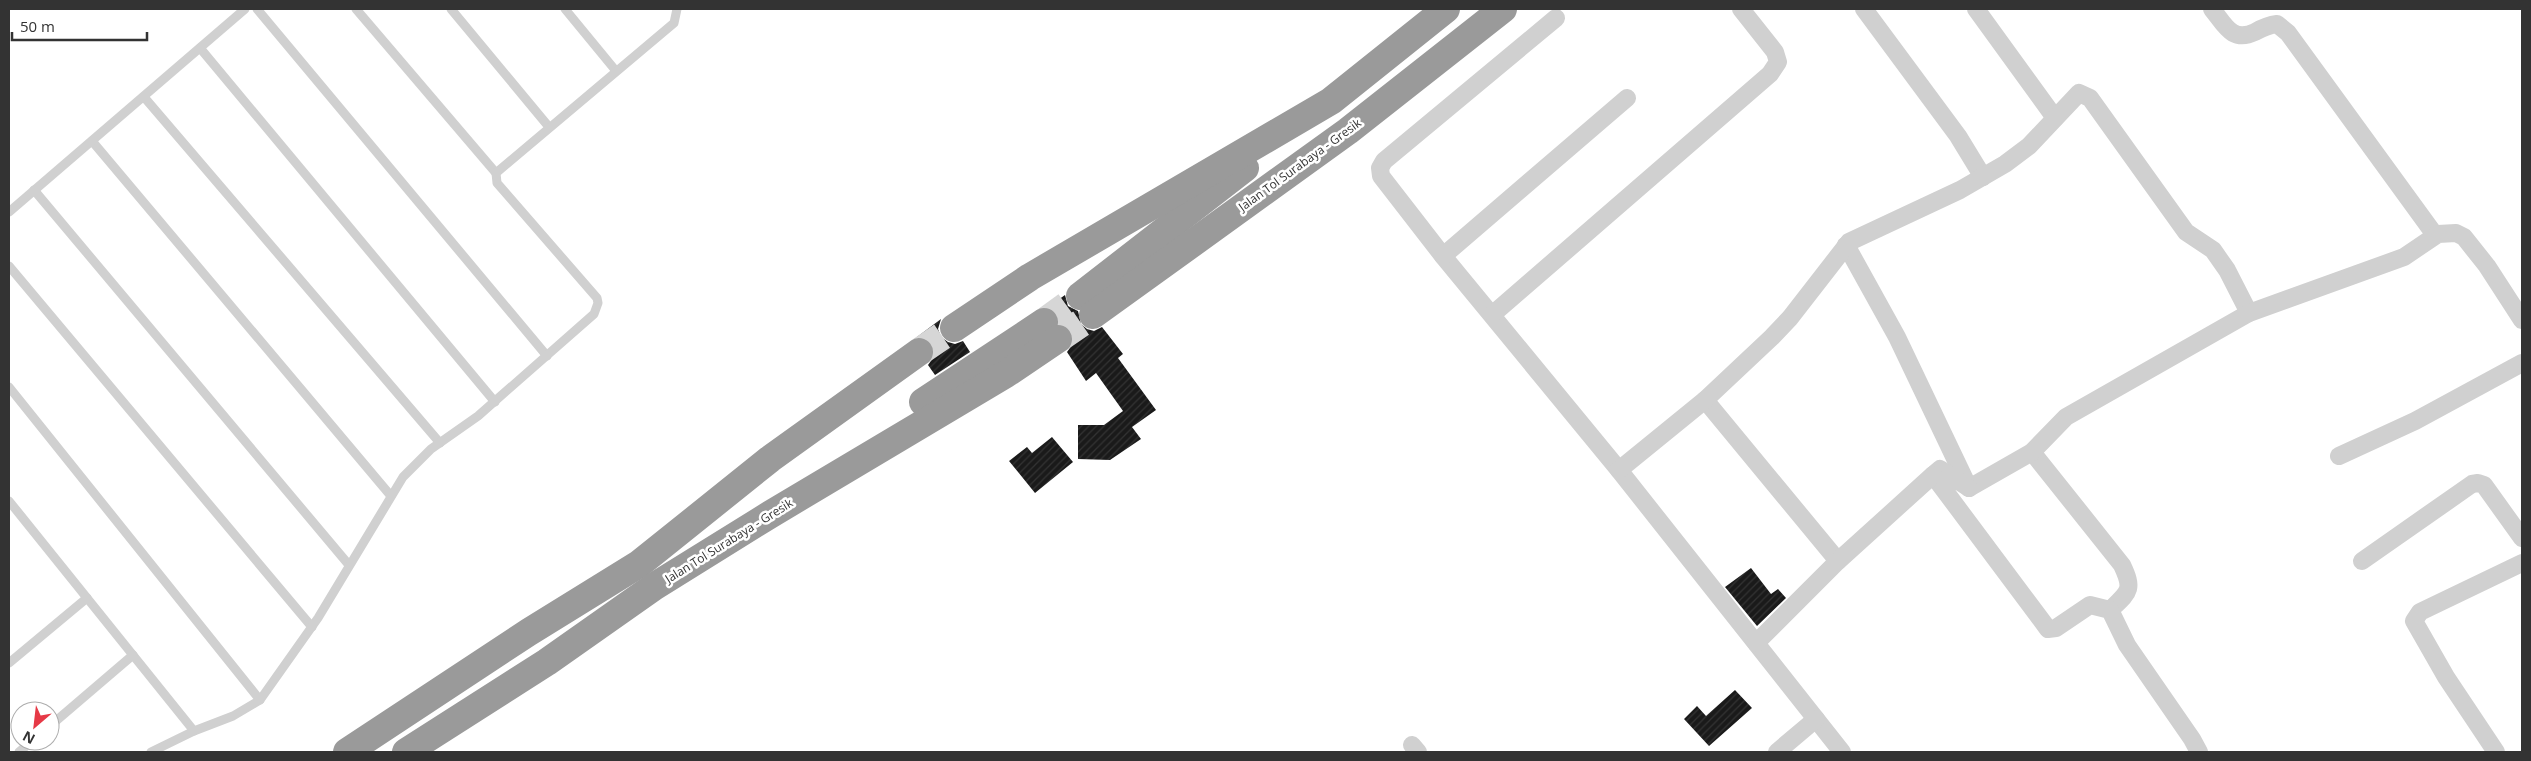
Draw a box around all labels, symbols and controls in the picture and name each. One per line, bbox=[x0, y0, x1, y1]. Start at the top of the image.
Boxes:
scale bar bbox=[12, 10, 148, 42]
text: 50 m bbox=[20, 16, 55, 36]
street label: Jalan Tol Surabaya - Gresik bbox=[1234, 114, 1365, 215]
street label: Jalan Tol Surabaya - Gresik bbox=[661, 494, 796, 587]
north arrow bbox=[10, 701, 60, 751]
text: N bbox=[19, 727, 38, 749]

